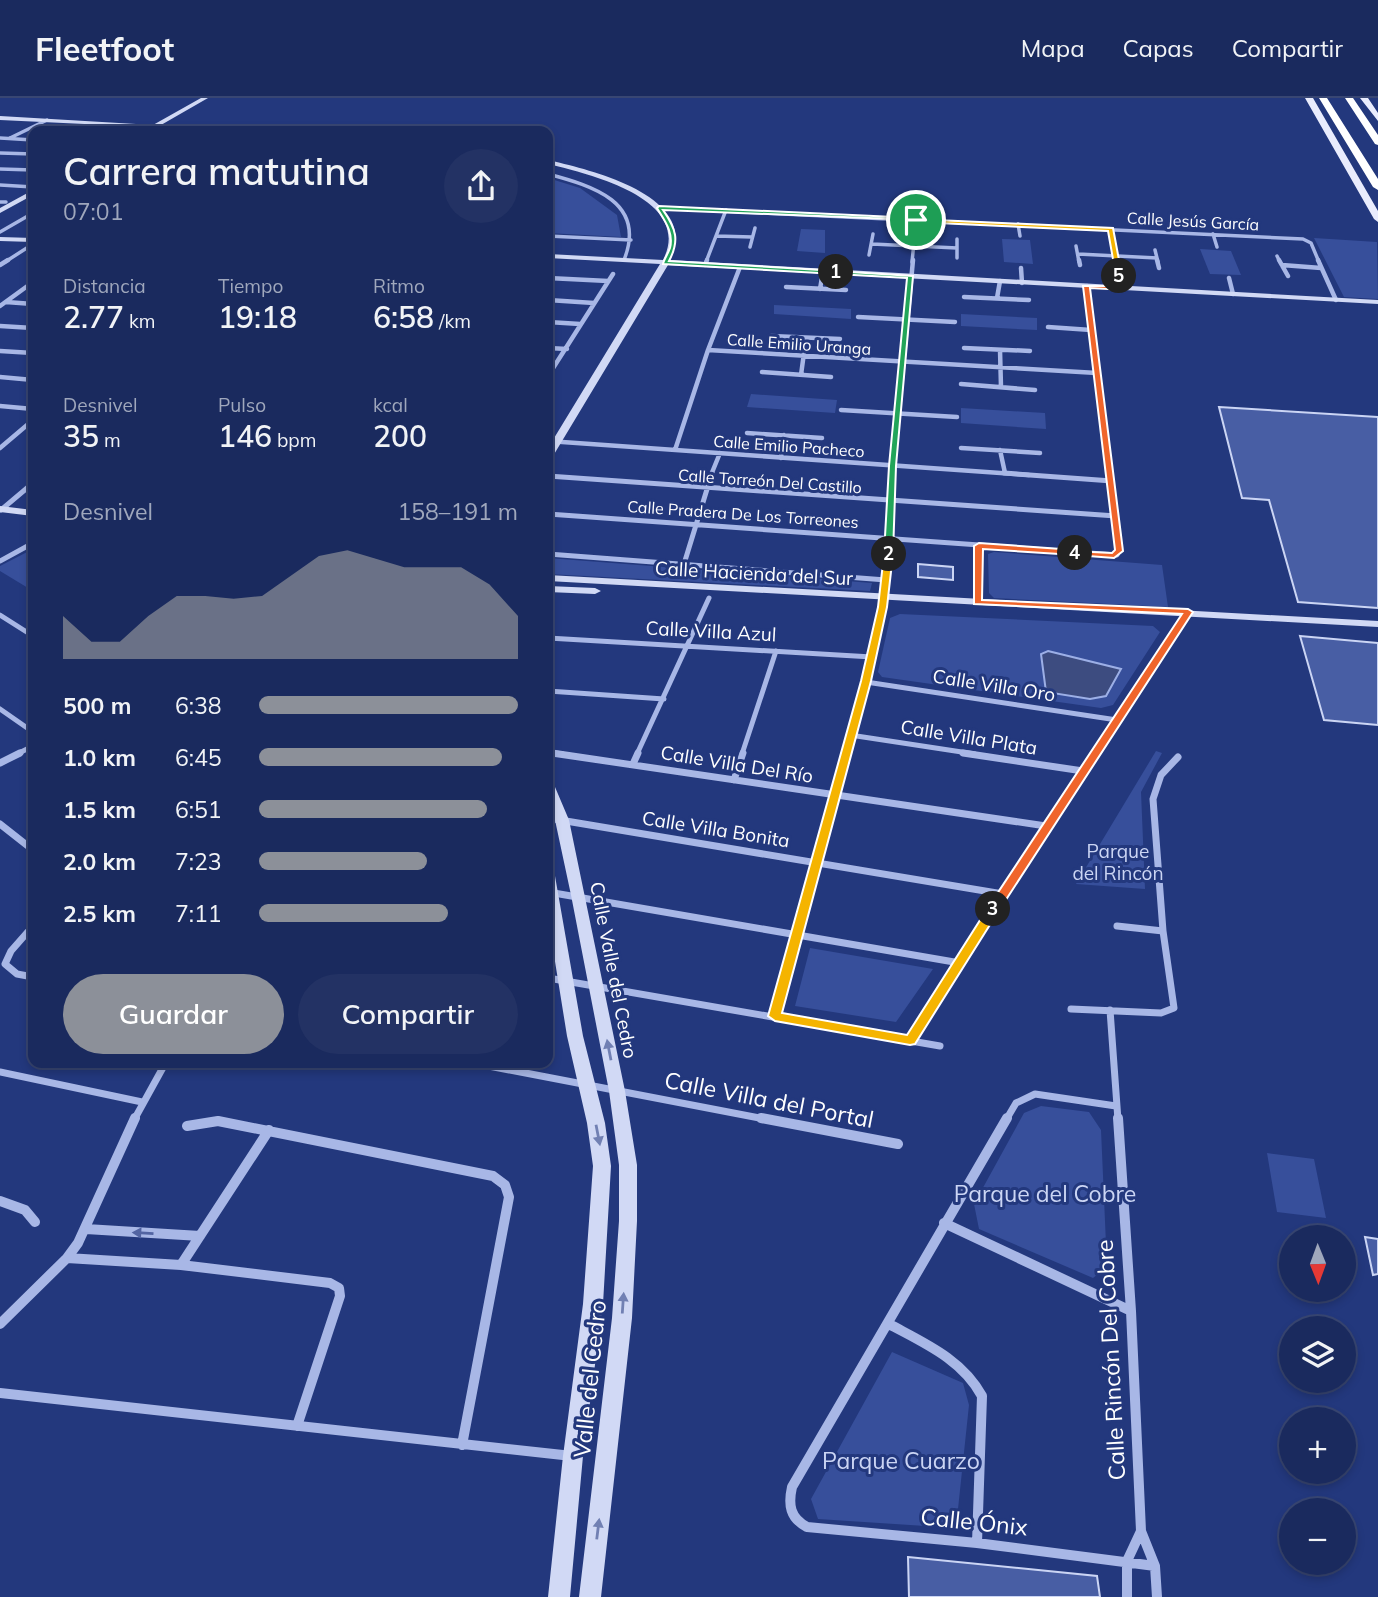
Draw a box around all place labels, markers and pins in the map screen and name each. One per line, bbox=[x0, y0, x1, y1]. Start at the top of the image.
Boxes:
pin bbox=[886, 190, 946, 250]
pin: 1 bbox=[818, 254, 854, 290]
pin: 5 bbox=[1102, 258, 1136, 294]
pin: 2 bbox=[872, 536, 906, 572]
pin: 4 bbox=[1058, 536, 1092, 570]
pin: 3 bbox=[976, 892, 1010, 926]

